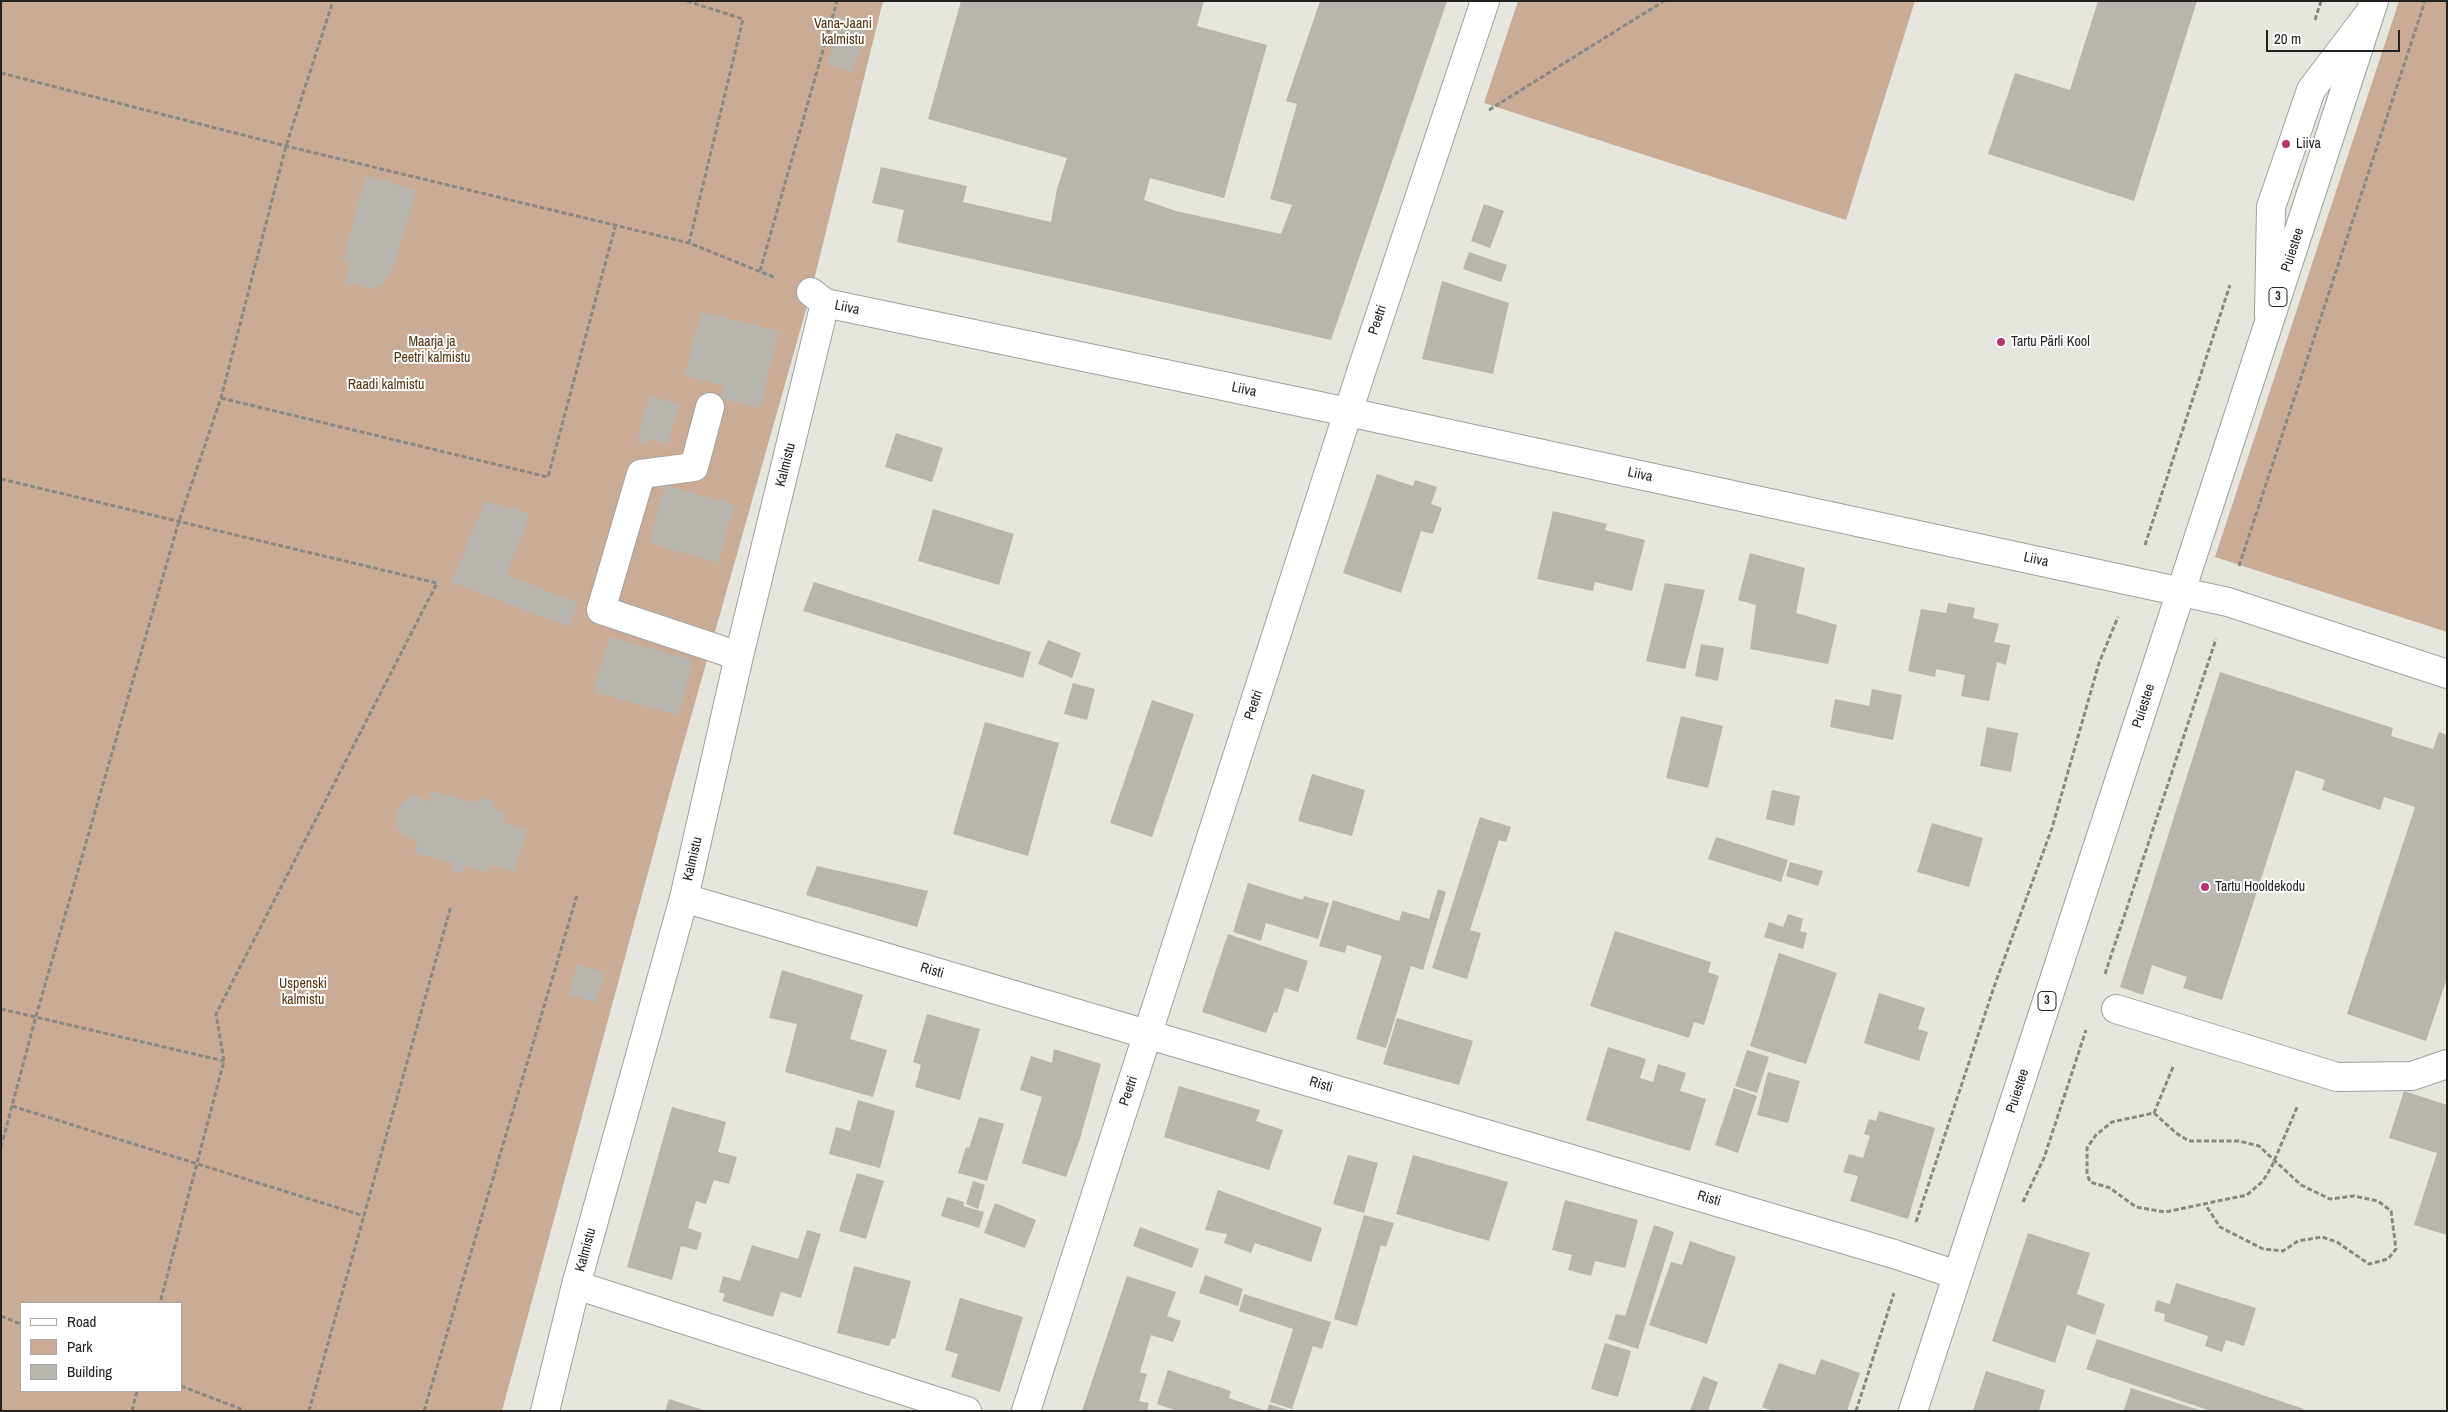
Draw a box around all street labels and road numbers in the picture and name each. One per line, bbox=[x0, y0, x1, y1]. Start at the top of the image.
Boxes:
street label: Puiestee bbox=[2278, 226, 2308, 274]
road number: 3 bbox=[2269, 288, 2287, 306]
street label: Liiva bbox=[833, 297, 861, 319]
street label: Peetri bbox=[1365, 303, 1391, 337]
street label: Liiva bbox=[1230, 379, 1258, 401]
street label: Kalmistu bbox=[772, 441, 800, 489]
street label: Liiva bbox=[1626, 464, 1654, 486]
street label: Liiva bbox=[2022, 549, 2050, 571]
street label: Puiestee bbox=[2129, 682, 2159, 730]
street label: Peetri bbox=[1241, 688, 1267, 722]
street label: Kalmistu bbox=[680, 835, 706, 883]
street label: Risti bbox=[918, 960, 946, 982]
road number: 3 bbox=[2038, 991, 2056, 1010]
street label: Puiestee bbox=[2003, 1067, 2033, 1115]
street label: Peetri bbox=[1116, 1074, 1142, 1108]
street label: Risti bbox=[1307, 1074, 1335, 1096]
street label: Risti bbox=[1695, 1188, 1723, 1210]
street label: Kalmistu bbox=[572, 1226, 600, 1274]

